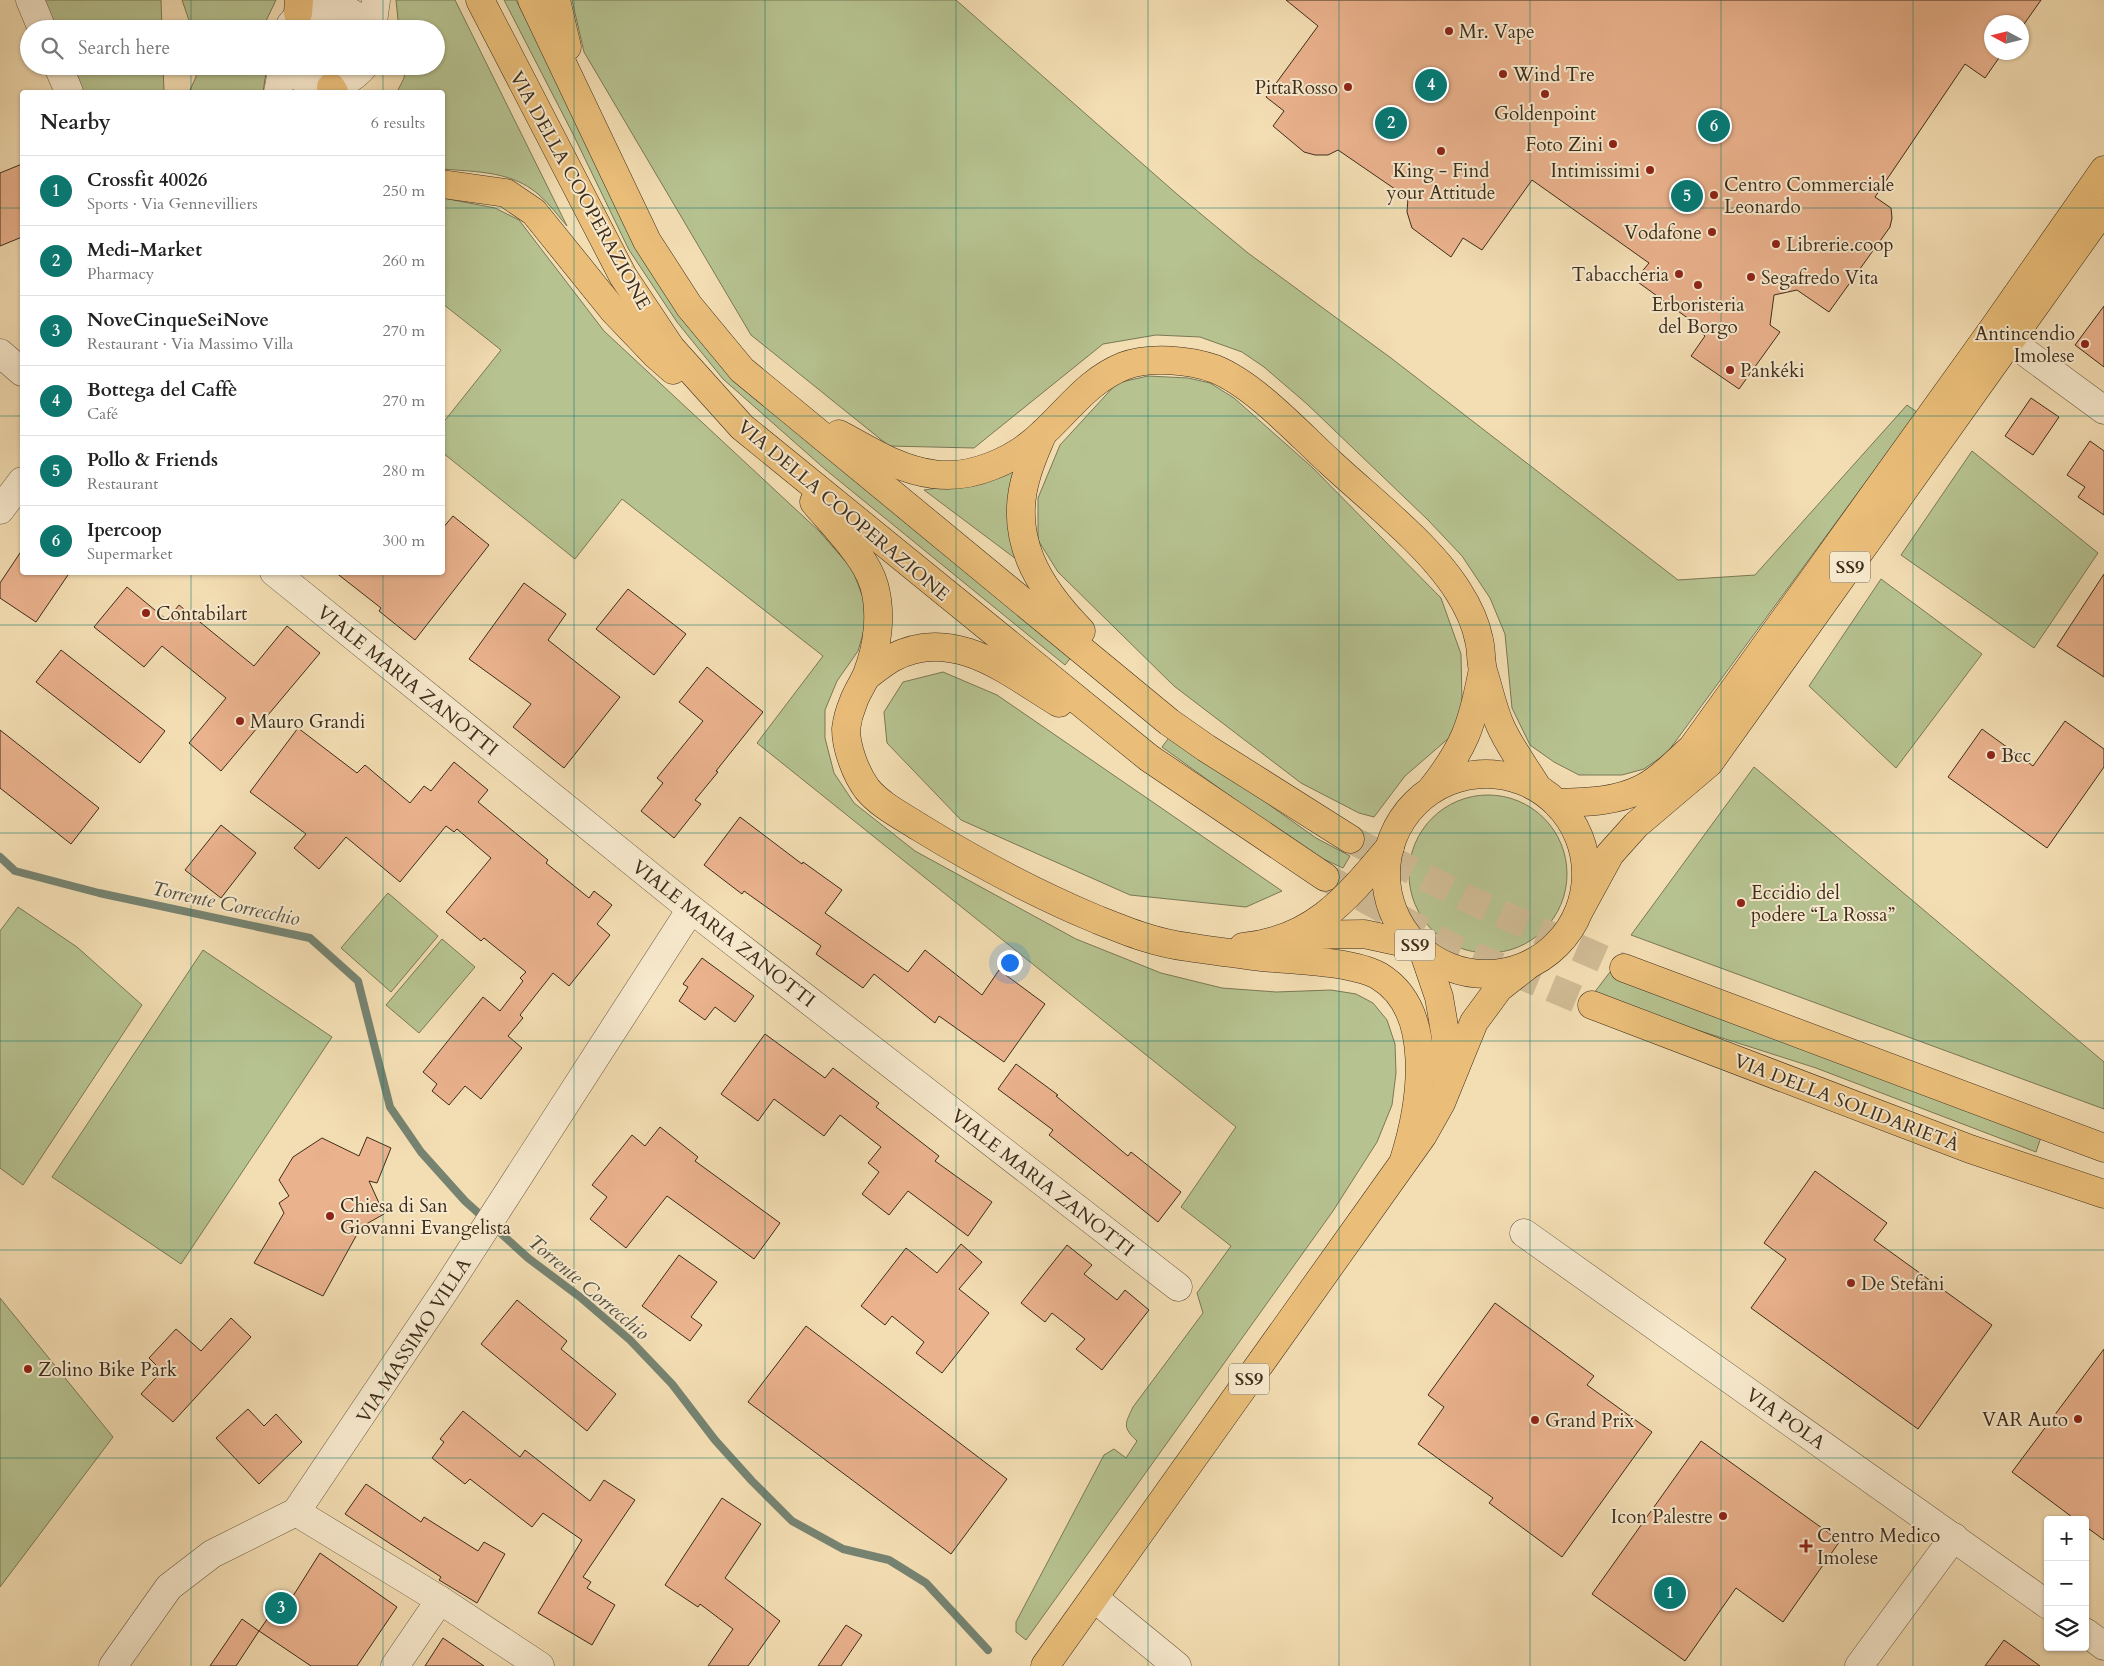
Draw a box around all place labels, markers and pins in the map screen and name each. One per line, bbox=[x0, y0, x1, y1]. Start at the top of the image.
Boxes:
place label: Mr. Vape bbox=[1459, 19, 1535, 45]
marker: Mr. Vape bbox=[1443, 25, 1455, 37]
place label: Wind Tre bbox=[1512, 62, 1595, 88]
pin: 4 bbox=[1415, 66, 1447, 104]
marker: Wind Tre bbox=[1497, 68, 1509, 80]
place label: PittaRosso bbox=[1255, 75, 1338, 101]
marker: PittaRosso bbox=[1342, 81, 1354, 93]
marker: Goldenpoint bbox=[1539, 88, 1551, 100]
place label: Goldenpoint bbox=[1494, 101, 1596, 127]
pin: 2 bbox=[1375, 104, 1407, 142]
pin: 6 bbox=[1698, 107, 1730, 145]
place label: Foto Zini bbox=[1525, 132, 1603, 158]
marker: Foto Zini bbox=[1607, 138, 1619, 150]
marker: King - Find your Attitude bbox=[1435, 145, 1447, 157]
place label: King - Find your Attitude bbox=[1386, 158, 1495, 206]
place label: Intimissimi bbox=[1550, 158, 1640, 184]
marker: Intimissimi bbox=[1644, 164, 1656, 176]
place label: Centro Commerciale Leonardo bbox=[1724, 172, 1894, 220]
pin: 5 bbox=[1671, 177, 1703, 215]
marker: Centro Commerciale Leonardo bbox=[1708, 189, 1720, 201]
place label: Vodafone bbox=[1624, 220, 1702, 246]
marker: Vodafone bbox=[1706, 226, 1718, 238]
place label: Librerie.coop bbox=[1786, 232, 1894, 258]
marker: Librerie.coop bbox=[1770, 238, 1782, 250]
place label: Tabaccheria bbox=[1572, 262, 1669, 288]
place label: Segafredo Vita bbox=[1761, 265, 1878, 291]
marker: Tabaccheria bbox=[1673, 268, 1685, 280]
marker: Segafredo Vita bbox=[1745, 271, 1757, 283]
marker: Erboristeria del Borgo bbox=[1692, 279, 1704, 291]
place label: Erboristeria del Borgo bbox=[1652, 292, 1744, 340]
place label: Antincendio Imolese bbox=[1975, 321, 2075, 369]
marker: Antincendio Imolese bbox=[2079, 338, 2091, 350]
place label: Pankéki bbox=[1740, 358, 1805, 384]
marker: Pankéki bbox=[1724, 364, 1736, 376]
place label: Contabilart bbox=[156, 601, 247, 627]
marker: Contabilart bbox=[140, 607, 152, 619]
place label: Mauro Grandi bbox=[250, 709, 365, 735]
marker: Mauro Grandi bbox=[234, 715, 246, 727]
place label: Bcc bbox=[2001, 743, 2032, 769]
marker: Bcc bbox=[1985, 749, 1997, 761]
place label: Eccidio del podere “La Rossa” bbox=[1751, 880, 1895, 928]
marker: Eccidio del podere “La Rossa” bbox=[1735, 897, 1747, 909]
place label: Chiesa di San Giovanni Evangelista bbox=[340, 1193, 511, 1241]
marker: Chiesa di San Giovanni Evangelista bbox=[324, 1210, 336, 1222]
place label: De Stefani bbox=[1861, 1271, 1944, 1297]
marker: De Stefani bbox=[1845, 1277, 1857, 1289]
place label: Zolino Bike Park bbox=[38, 1357, 178, 1383]
marker: Zolino Bike Park bbox=[22, 1363, 34, 1375]
place label: VAR Auto bbox=[1982, 1407, 2068, 1433]
place label: Grand Prix bbox=[1545, 1408, 1635, 1434]
marker: VAR Auto bbox=[2072, 1413, 2084, 1425]
marker: Grand Prix bbox=[1529, 1414, 1541, 1426]
place label: Icon Palestre bbox=[1611, 1504, 1713, 1530]
marker: Icon Palestre bbox=[1717, 1510, 1729, 1522]
place label: Centro Medico Imolese bbox=[1817, 1523, 1940, 1571]
marker: Centro Medico Imolese bbox=[1799, 1539, 1813, 1553]
pin: 1 bbox=[1654, 1574, 1686, 1612]
pin: 3 bbox=[265, 1589, 297, 1627]

